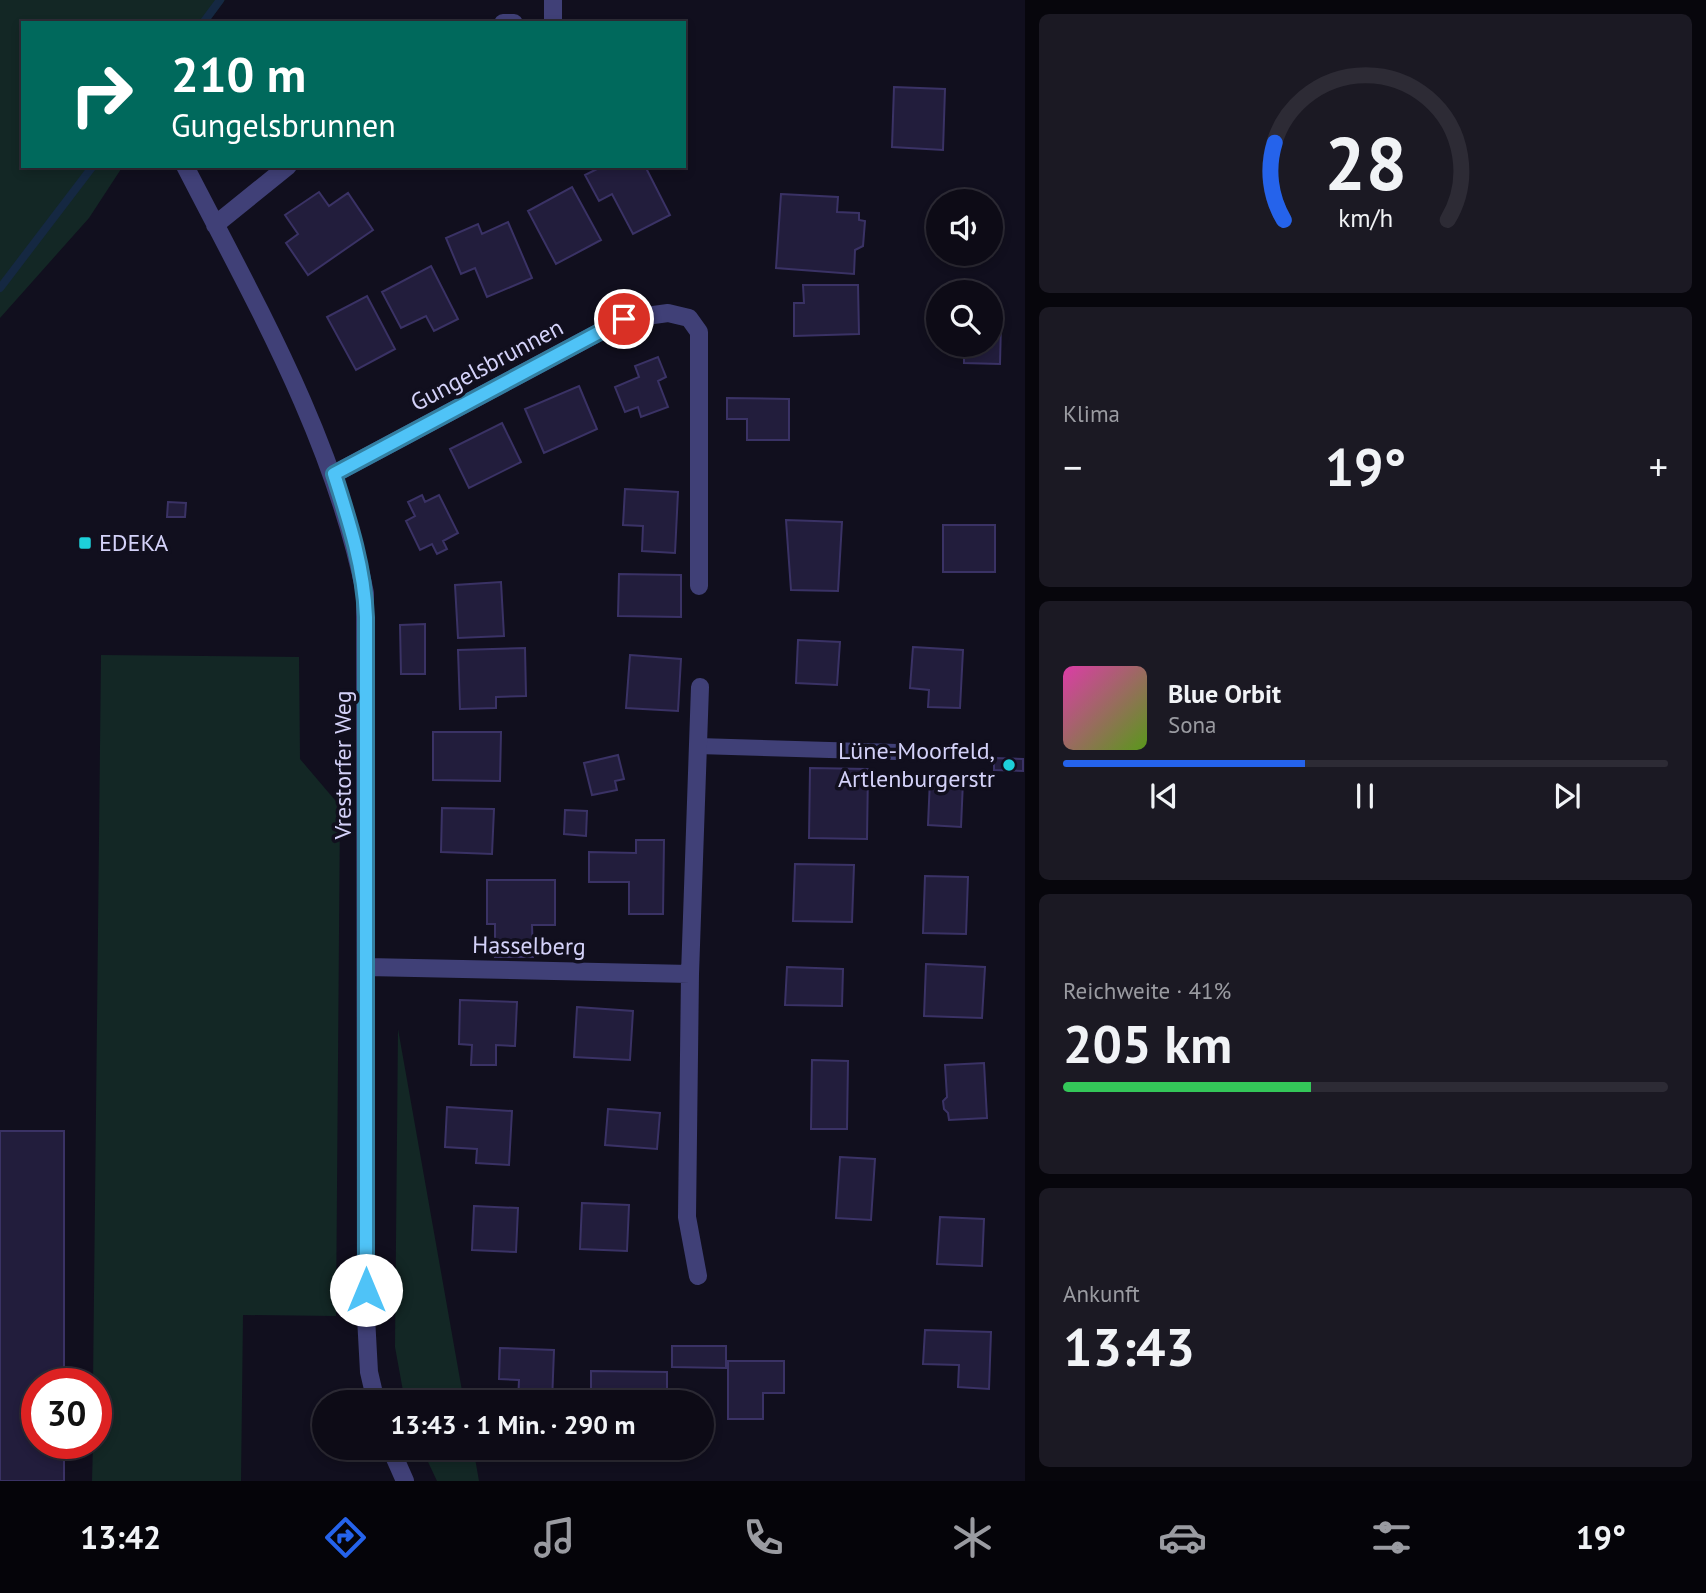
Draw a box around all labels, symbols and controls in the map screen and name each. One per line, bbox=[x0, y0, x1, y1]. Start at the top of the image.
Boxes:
text: 210 m bbox=[171, 42, 306, 106]
icon: right bbox=[56, 49, 147, 140]
text: Gungelsbrunnen bbox=[171, 104, 396, 146]
text: 28 bbox=[1324, 116, 1407, 210]
map controls bbox=[926, 189, 1003, 357]
button: sound bbox=[926, 189, 1003, 266]
text: km/h bbox=[1338, 202, 1393, 234]
button: search bbox=[926, 280, 1003, 357]
pin bbox=[594, 289, 654, 349]
icon: arrive bbox=[605, 300, 643, 338]
street label: Gungelsbrunnen bbox=[405, 311, 568, 418]
text: Klima bbox=[1063, 399, 1120, 428]
text: 19° bbox=[1325, 433, 1406, 500]
text: − bbox=[1063, 442, 1082, 491]
text: + bbox=[1649, 442, 1668, 491]
place label: EDEKA bbox=[99, 527, 168, 558]
marker: EDEKA bbox=[77, 535, 93, 551]
text: Blue Orbit bbox=[1168, 677, 1281, 710]
street label: Vrestorfer Weg bbox=[327, 690, 358, 841]
text: Sona bbox=[1168, 710, 1217, 739]
place label: Lüne-Moorfeld, Artlenburgerstr bbox=[838, 735, 995, 794]
marker: Lüne-Moorfeld, Artlenburgerstr bbox=[1001, 757, 1017, 773]
icon: previous bbox=[1145, 777, 1183, 815]
icon: pause bbox=[1346, 777, 1384, 815]
icon: next bbox=[1548, 777, 1586, 815]
street label: Hasselberg bbox=[472, 929, 586, 962]
text: Reichweite · 41% bbox=[1063, 976, 1231, 1005]
text: 205 km bbox=[1063, 1010, 1232, 1077]
position arrow bbox=[329, 1253, 403, 1327]
text: Ankunft bbox=[1063, 1279, 1140, 1308]
text: 13:43 bbox=[1063, 1313, 1195, 1380]
speed limit sign: 30 bbox=[21, 1368, 112, 1459]
text: 13:43 · 1 Min. · 290 m bbox=[390, 1408, 636, 1441]
icon: directions bbox=[321, 1513, 370, 1562]
icon: music bbox=[530, 1513, 579, 1562]
icon: phone bbox=[739, 1513, 788, 1562]
icon: climate bbox=[948, 1513, 997, 1562]
icon: car bbox=[1158, 1513, 1207, 1562]
icon: filters bbox=[1367, 1513, 1416, 1562]
text: 13:42 bbox=[80, 1516, 161, 1558]
text: 19° bbox=[1576, 1516, 1626, 1558]

